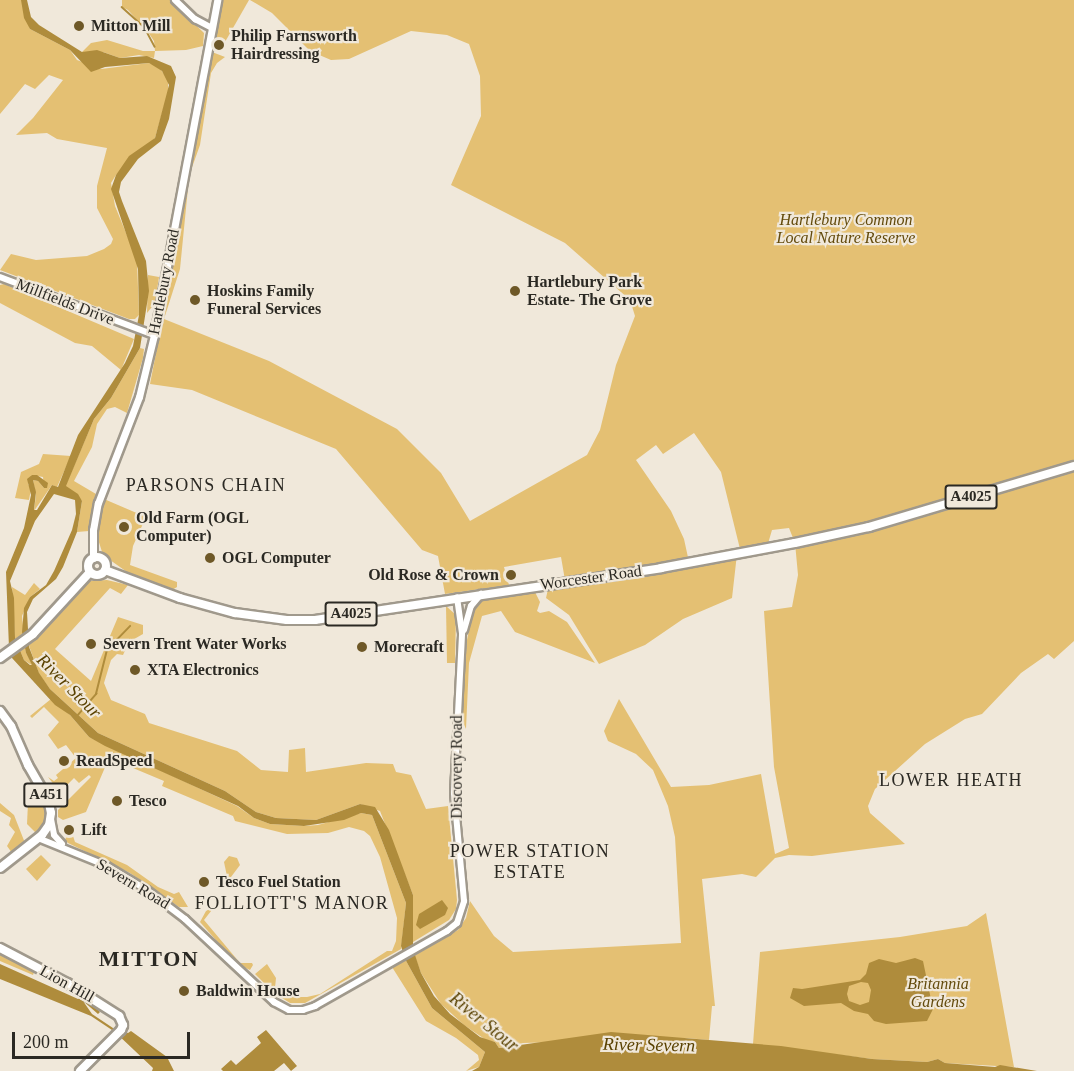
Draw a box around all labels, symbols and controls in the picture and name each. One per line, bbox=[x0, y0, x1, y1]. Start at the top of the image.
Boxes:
place label: Mitton Mill bbox=[91, 16, 171, 36]
marker: Mitton Mill bbox=[72, 19, 86, 33]
place label: Philip Farnsworth Hairdressing bbox=[231, 26, 357, 64]
marker: Philip Farnsworth Hairdressing bbox=[212, 38, 226, 52]
park label: Hartlebury Common Local Nature Reserve bbox=[777, 210, 915, 248]
street label: Hartlebury Road bbox=[144, 228, 184, 336]
place label: Hartlebury Park Estate- The Grove bbox=[527, 272, 652, 310]
street label: Millfields Drive bbox=[13, 274, 117, 330]
place label: Hoskins Family Funeral Services bbox=[207, 281, 321, 319]
marker: Hartlebury Park Estate- The Grove bbox=[508, 284, 522, 298]
marker: Hoskins Family Funeral Services bbox=[188, 293, 202, 307]
district label: PARSONS CHAIN bbox=[126, 474, 286, 496]
road number: A4025 bbox=[944, 485, 998, 509]
place label: Old Farm (OGL Computer) bbox=[136, 508, 249, 546]
marker: Old Farm (OGL Computer) bbox=[117, 520, 131, 534]
place label: OGL Computer bbox=[222, 548, 332, 568]
marker: OGL Computer bbox=[203, 551, 217, 565]
street label: Worcester Road bbox=[539, 561, 643, 595]
place label: Old Rose & Crown bbox=[368, 565, 499, 585]
marker: Old Rose & Crown bbox=[504, 568, 518, 582]
road number: A4025 bbox=[324, 602, 378, 626]
place label: Severn Trent Water Works bbox=[103, 634, 288, 654]
marker: Severn Trent Water Works bbox=[84, 637, 98, 651]
place label: Morecraft bbox=[374, 637, 444, 657]
marker: Morecraft bbox=[355, 640, 369, 654]
water label: River Stour bbox=[32, 649, 106, 723]
place label: XTA Electronics bbox=[147, 660, 260, 680]
marker: XTA Electronics bbox=[128, 663, 142, 677]
street label: Discovery Road bbox=[447, 715, 467, 819]
place label: ReadSpeed bbox=[76, 751, 152, 771]
marker: ReadSpeed bbox=[57, 754, 71, 768]
district label: LOWER HEATH bbox=[879, 769, 1023, 791]
road number: A451 bbox=[22, 783, 70, 807]
place label: Tesco bbox=[129, 791, 167, 811]
marker: Tesco bbox=[110, 794, 124, 808]
place label: Lift bbox=[81, 820, 107, 840]
marker: Lift bbox=[62, 823, 76, 837]
district label: POWER STATION ESTATE bbox=[450, 841, 610, 884]
street label: Severn Road bbox=[93, 855, 173, 913]
place label: Tesco Fuel Station bbox=[216, 872, 341, 892]
marker: Tesco Fuel Station bbox=[197, 875, 211, 889]
district label: FOLLIOTT'S MANOR bbox=[195, 892, 389, 914]
district label: MITTON bbox=[99, 946, 199, 972]
street label: Lion Hill bbox=[36, 961, 98, 1007]
park label: Britannia Gardens bbox=[907, 974, 969, 1012]
place label: Baldwin House bbox=[196, 981, 300, 1001]
marker: Baldwin House bbox=[177, 984, 191, 998]
water label: River Stour bbox=[445, 988, 523, 1056]
scale bar bbox=[15, 1020, 194, 1058]
text: 200 m bbox=[23, 1032, 69, 1052]
water label: River Severn bbox=[603, 1033, 695, 1057]

